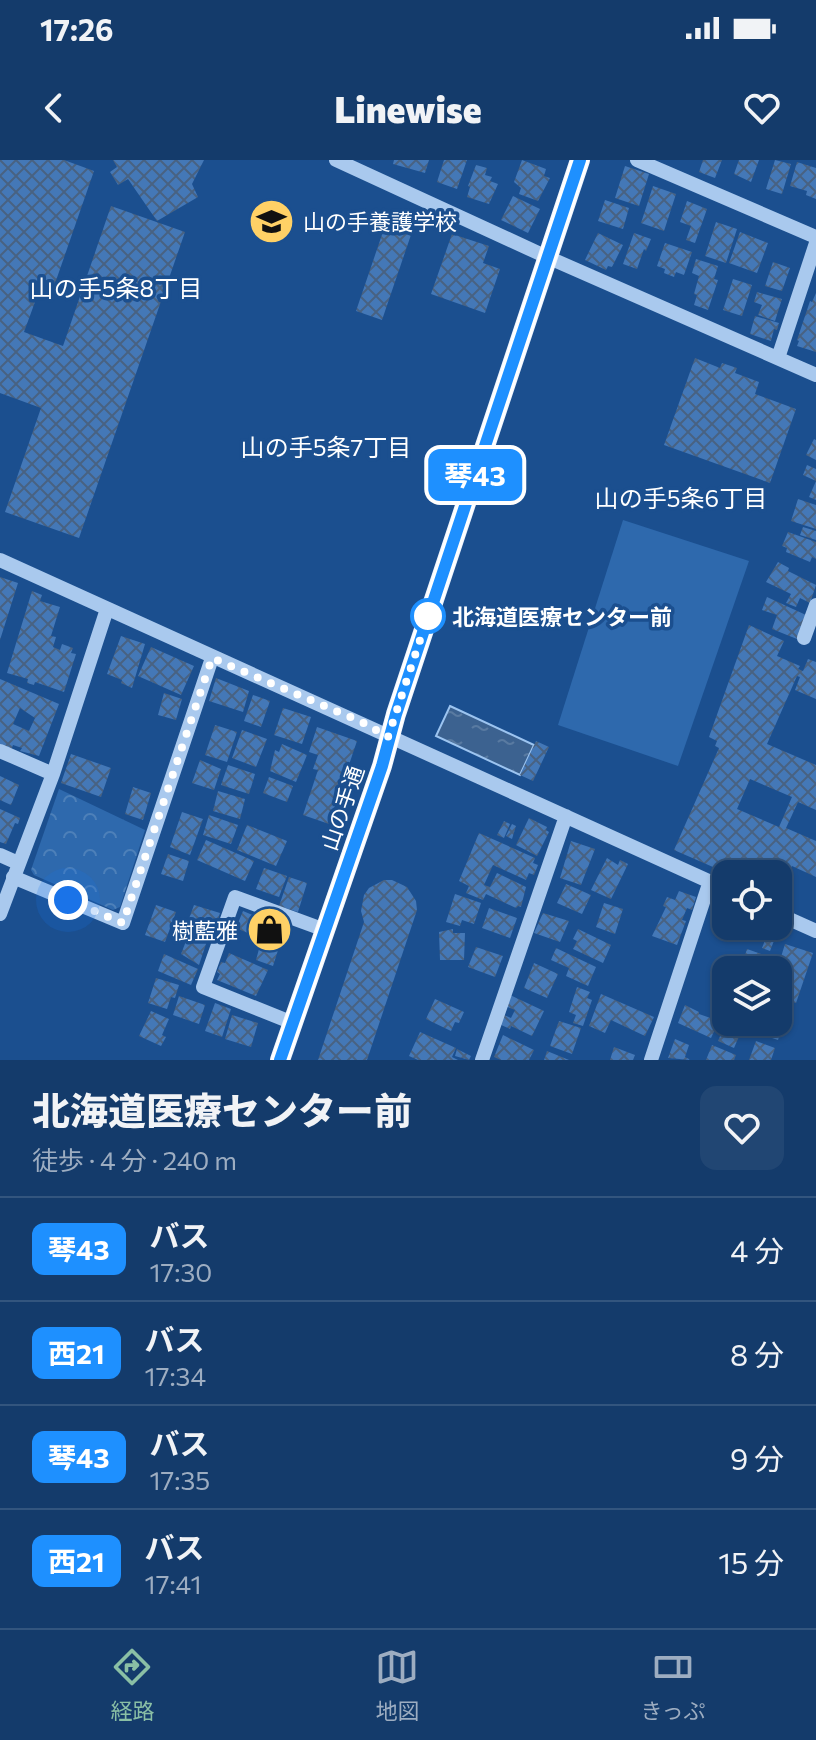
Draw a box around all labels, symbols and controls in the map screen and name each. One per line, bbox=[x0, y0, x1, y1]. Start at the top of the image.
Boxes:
text: 17:26 bbox=[40, 10, 113, 47]
icon: back bbox=[32, 86, 76, 130]
text: Linewise bbox=[334, 86, 482, 130]
icon: heart bbox=[740, 86, 784, 130]
school or university icon: 山の手養護学校 bbox=[248, 197, 296, 245]
place label: 山の手養護学校 bbox=[303, 208, 457, 235]
district label: 山の手5条8丁目 bbox=[30, 273, 202, 302]
district label: 山の手5条7丁目 bbox=[241, 432, 411, 461]
line badge: 琴43 bbox=[429, 449, 521, 501]
text: 琴43 bbox=[444, 458, 506, 492]
district label: 山の手5条6丁目 bbox=[595, 483, 767, 512]
marker: 北海道医療センター前 bbox=[411, 599, 445, 633]
place label: 北海道医療センター前 bbox=[452, 603, 672, 630]
street label: 山の手通 bbox=[315, 762, 369, 854]
map controls bbox=[712, 860, 792, 1036]
button: locate bbox=[712, 860, 792, 940]
your location bbox=[48, 880, 88, 920]
shop icon: 樹藍雅 bbox=[245, 906, 293, 954]
place label: 樹藍雅 bbox=[172, 917, 238, 944]
button: layers bbox=[712, 956, 792, 1036]
text: 北海道医療センター前 bbox=[32, 1086, 412, 1133]
button: heart bbox=[700, 1086, 784, 1170]
text: 徒歩 · 4 分 · 240 m bbox=[32, 1144, 237, 1175]
text: バス bbox=[150, 1216, 210, 1253]
text: 4 分 bbox=[730, 1231, 784, 1268]
text: 琴43 bbox=[48, 1232, 110, 1266]
text: 17:30 bbox=[150, 1256, 212, 1287]
text: バス bbox=[145, 1320, 205, 1357]
text: 8 分 bbox=[730, 1335, 784, 1372]
text: 西21 bbox=[48, 1336, 105, 1370]
text: 17:34 bbox=[145, 1360, 206, 1391]
text: バス bbox=[150, 1424, 210, 1461]
text: 9 分 bbox=[730, 1439, 784, 1476]
text: 琴43 bbox=[48, 1440, 110, 1474]
text: 17:35 bbox=[150, 1464, 210, 1495]
text: バス bbox=[145, 1528, 205, 1565]
text: 15 分 bbox=[718, 1543, 784, 1580]
text: 西21 bbox=[48, 1544, 105, 1578]
text: 17:41 bbox=[145, 1568, 202, 1599]
tab: 経路 bbox=[110, 1645, 154, 1725]
tab: 地図 bbox=[375, 1645, 419, 1725]
tab: きっぷ bbox=[640, 1645, 706, 1725]

